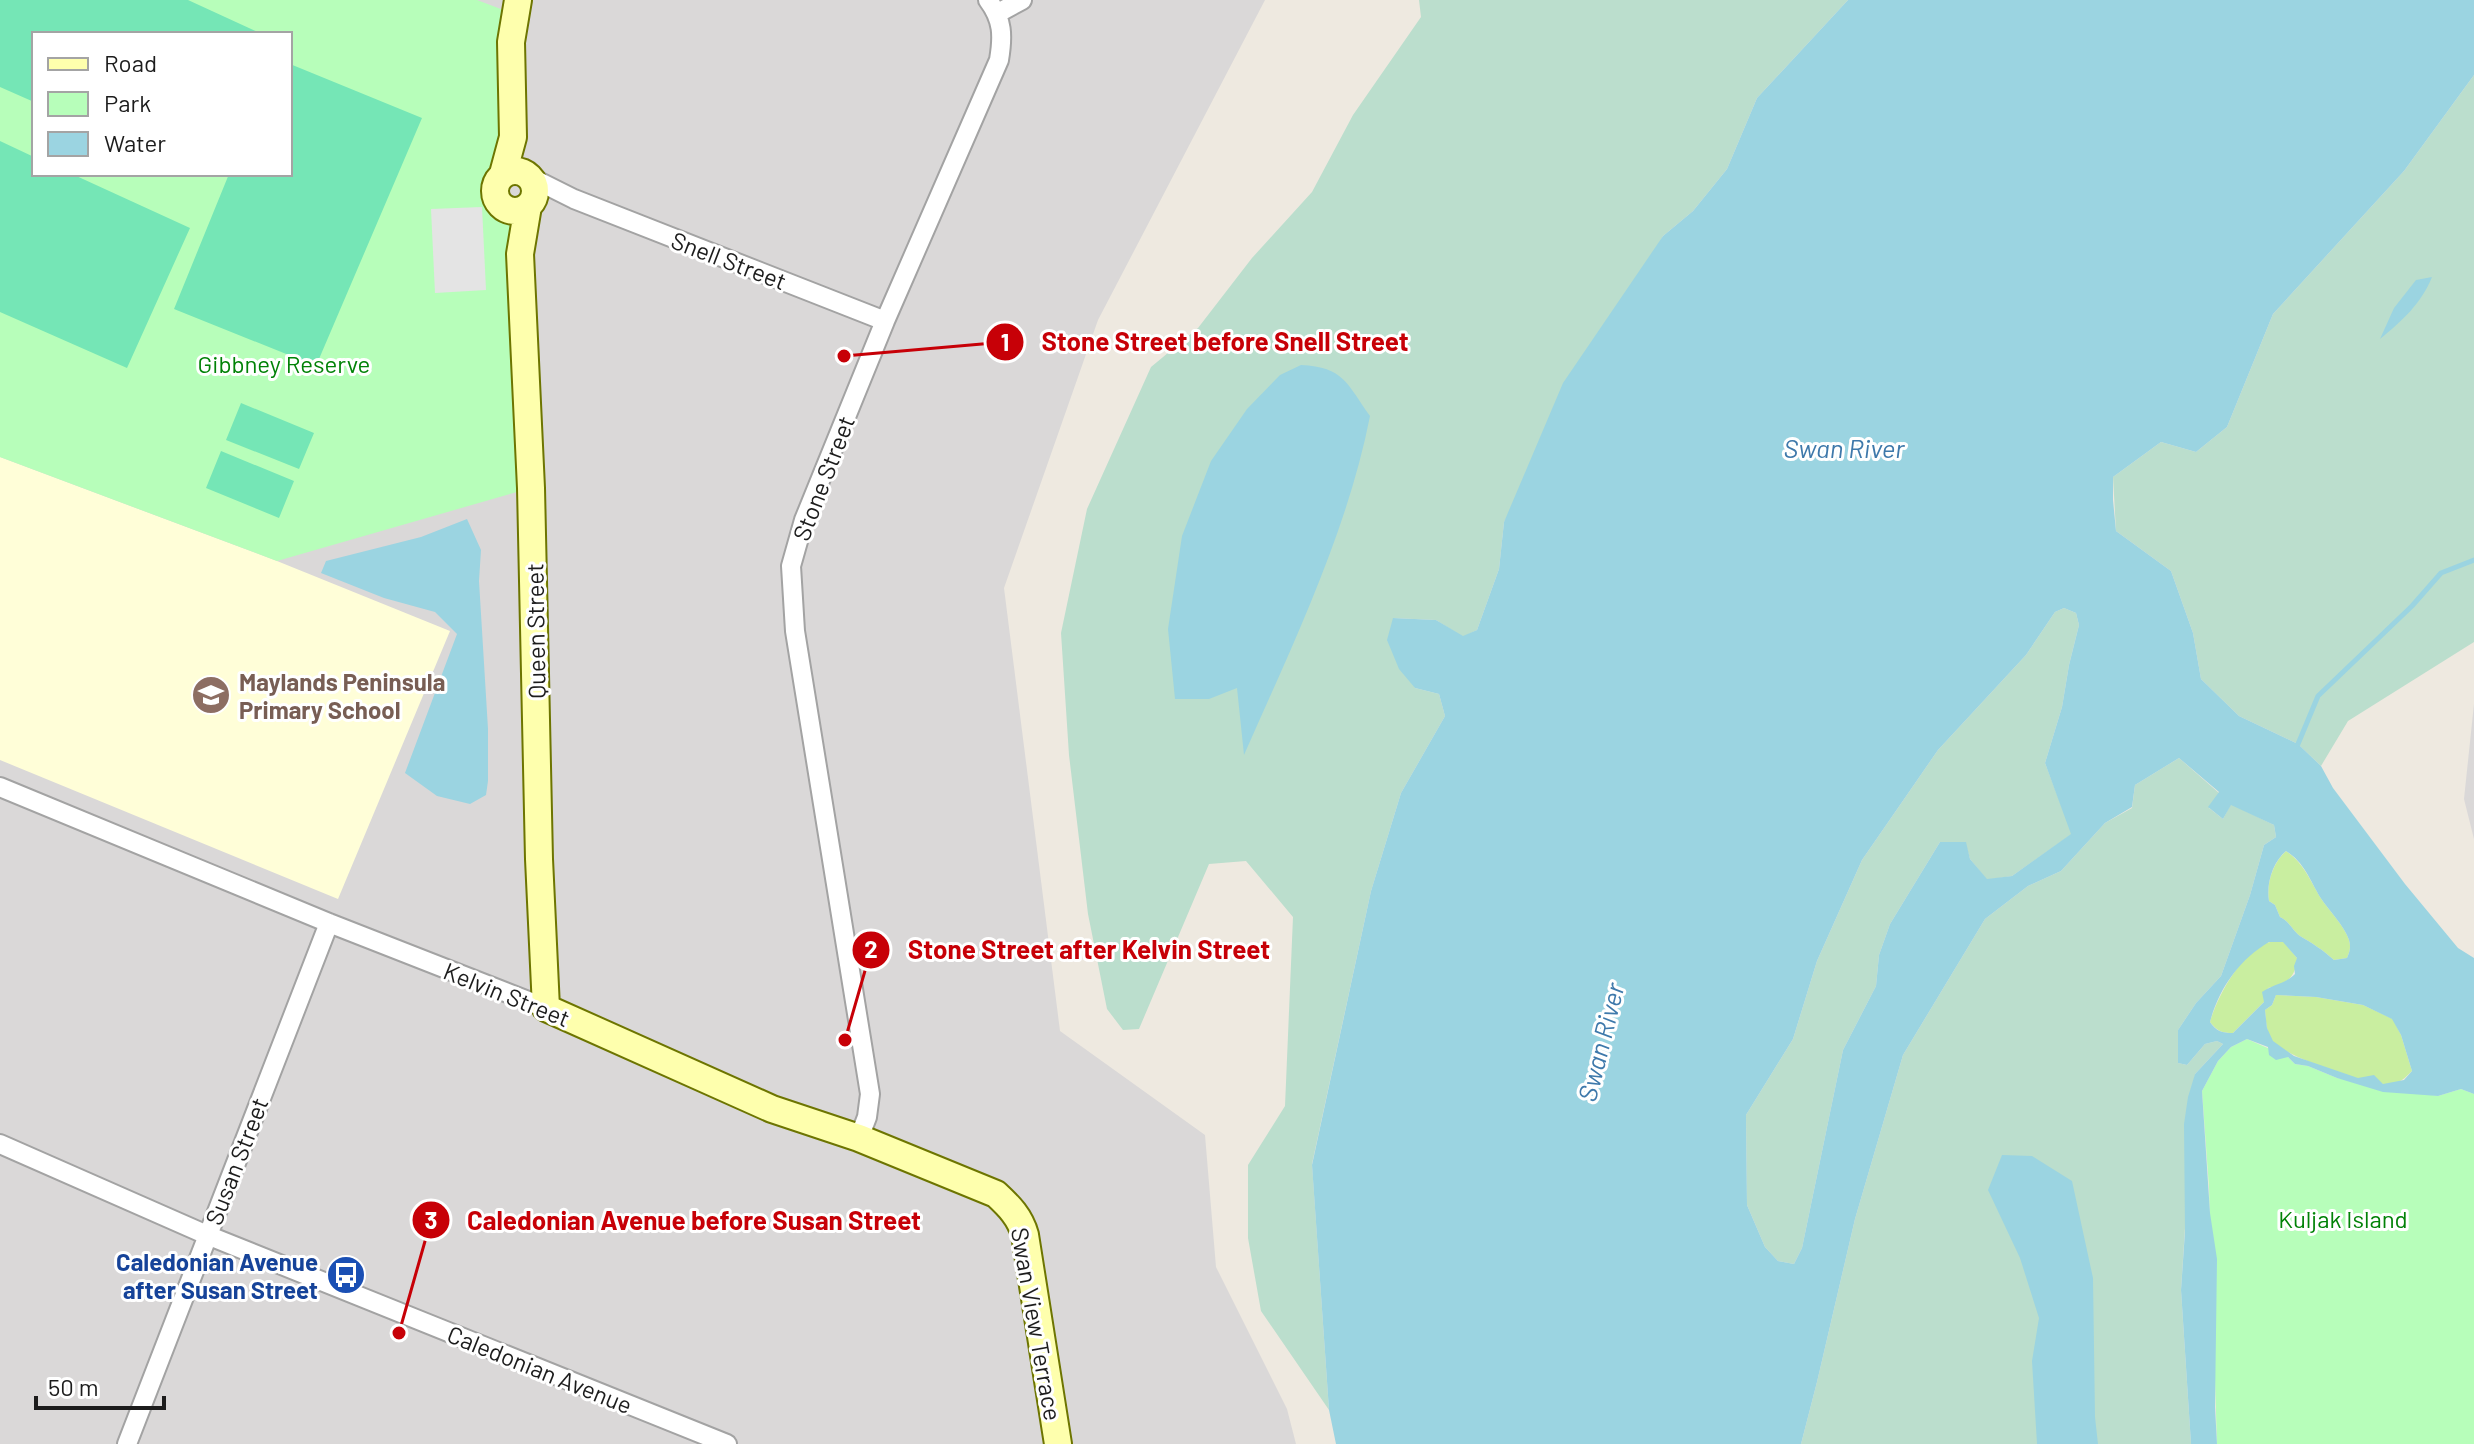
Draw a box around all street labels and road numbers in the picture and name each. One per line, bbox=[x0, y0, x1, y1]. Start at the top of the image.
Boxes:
street label: Snell Street bbox=[667, 225, 791, 295]
street label: Stone Street bbox=[786, 411, 860, 545]
street label: Queen Street bbox=[519, 563, 551, 699]
street label: Kelvin Street bbox=[440, 956, 574, 1032]
street label: Susan Street bbox=[198, 1093, 274, 1229]
street label: Swan View Terrace bbox=[1006, 1225, 1068, 1423]
street label: Caledonian Avenue bbox=[443, 1319, 637, 1419]

